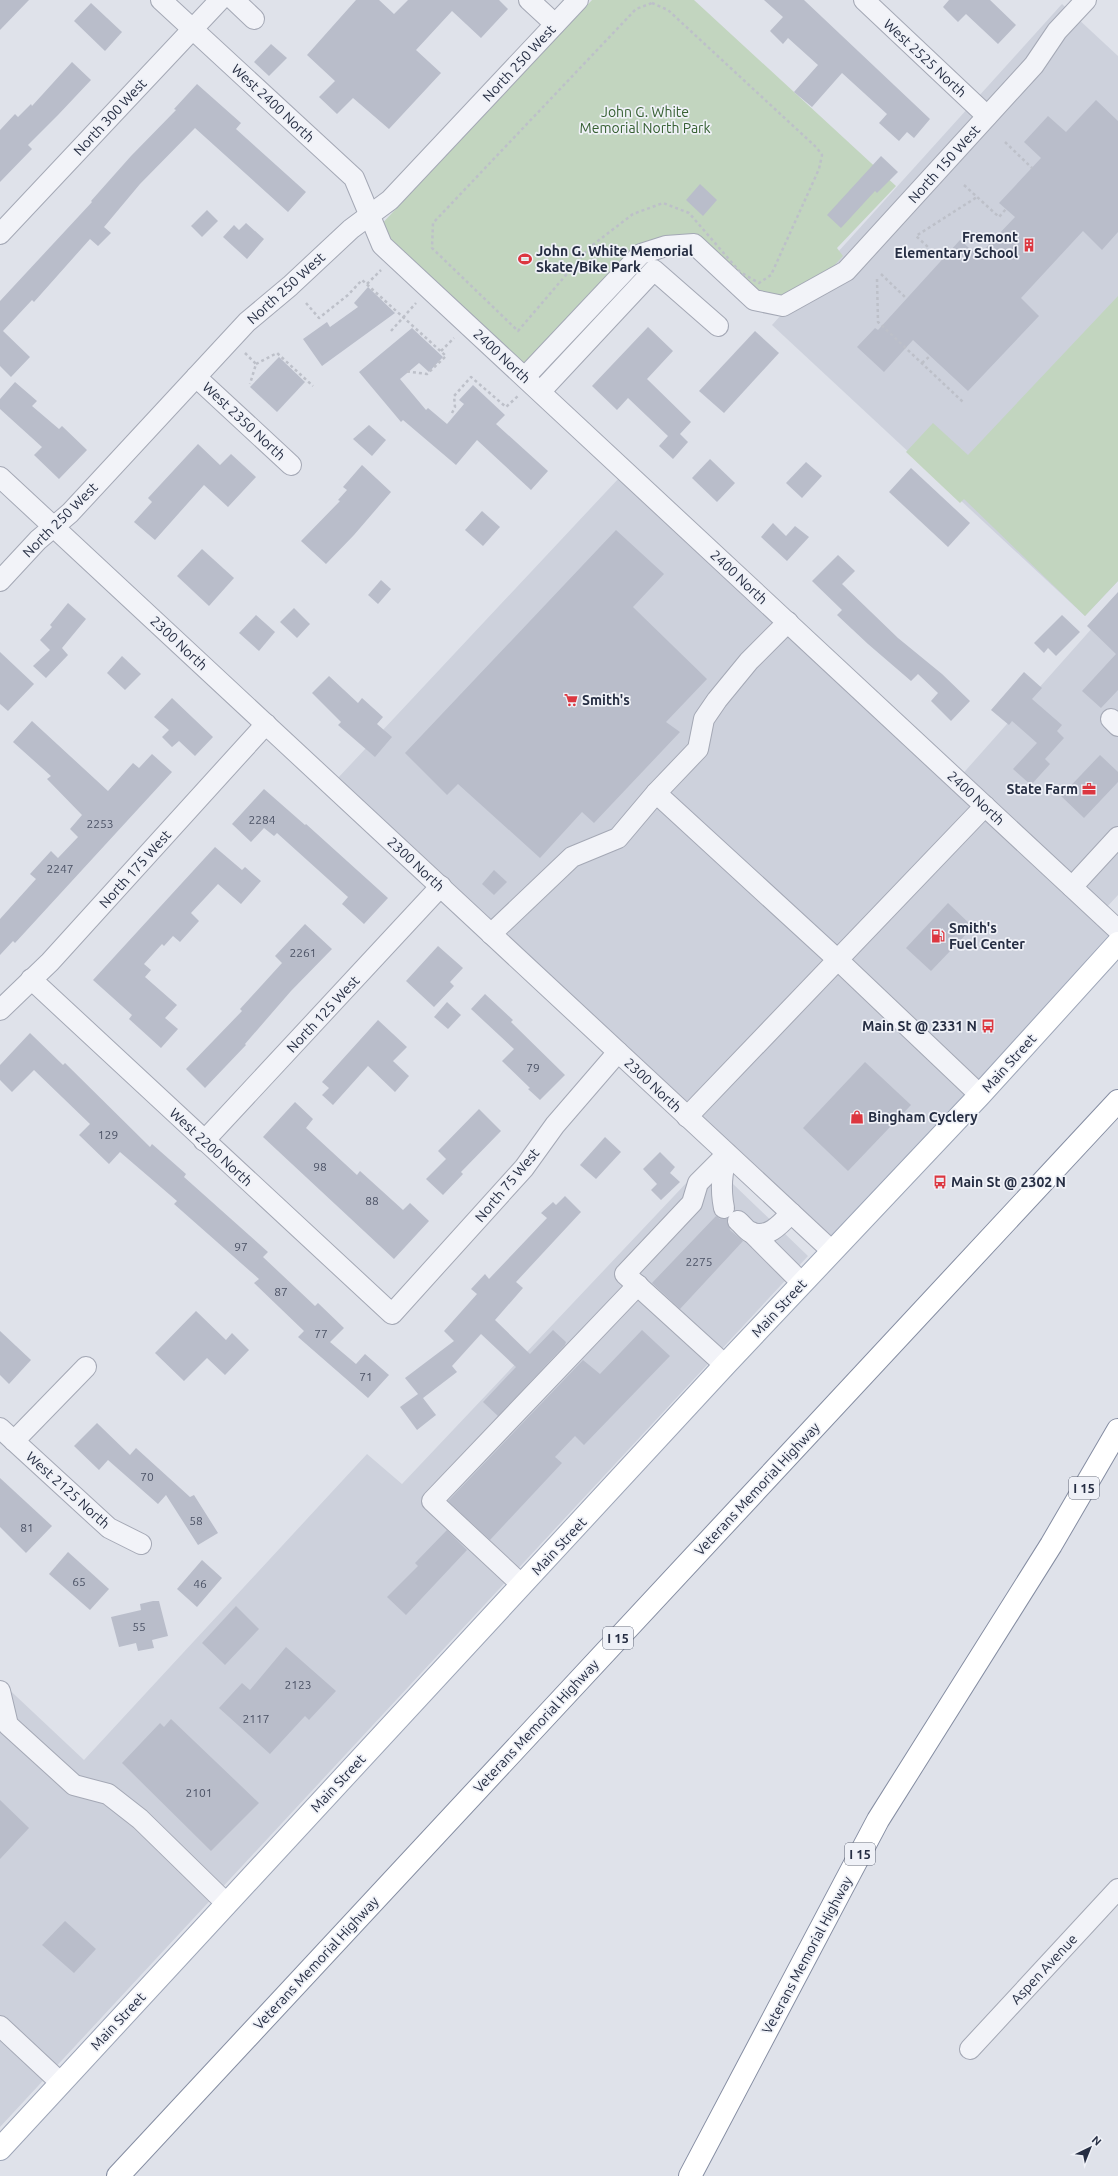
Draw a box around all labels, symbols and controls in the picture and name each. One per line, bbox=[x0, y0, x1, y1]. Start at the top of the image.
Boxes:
street label: West 2525 North bbox=[880, 16, 970, 100]
street label: North 250 West bbox=[479, 21, 559, 105]
street label: West 2400 North bbox=[228, 61, 318, 145]
street label: North 300 West bbox=[70, 75, 150, 159]
park label: John G. White Memorial North Park bbox=[580, 104, 710, 136]
street label: North 150 West bbox=[905, 121, 983, 206]
place label: Fremont Elementary School bbox=[895, 229, 1018, 261]
building icon: Fremont Elementary School bbox=[1021, 237, 1037, 253]
place label: John G. White Memorial Skate/Bike Park bbox=[536, 243, 693, 275]
street label: North 250 West bbox=[244, 249, 329, 327]
sports icon: John G. White Memorial Skate/Bike Park bbox=[517, 251, 533, 267]
street label: 2400 North bbox=[470, 326, 534, 386]
street label: West 2350 North bbox=[199, 379, 289, 463]
street label: North 250 West bbox=[19, 479, 101, 561]
street label: 2400 North bbox=[707, 547, 771, 607]
street label: 2300 North bbox=[147, 613, 211, 673]
supermarket icon: Smith's bbox=[563, 692, 579, 708]
place label: Smith's bbox=[582, 692, 630, 708]
street label: 2400 North bbox=[944, 768, 1008, 828]
place label: State Farm bbox=[1007, 781, 1078, 797]
office icon: State Farm bbox=[1081, 781, 1097, 797]
house number: 2284 bbox=[248, 813, 276, 826]
house number: 2253 bbox=[86, 817, 114, 830]
street label: North 175 West bbox=[96, 826, 174, 911]
street label: 2300 North bbox=[384, 834, 448, 894]
house number: 2247 bbox=[46, 862, 74, 875]
place label: Smith's Fuel Center bbox=[949, 920, 1025, 952]
fuel station icon: Smith's Fuel Center bbox=[930, 928, 946, 944]
house number: 2261 bbox=[289, 946, 317, 959]
street label: North 125 West bbox=[283, 972, 363, 1056]
place label: Main St @ 2331 N bbox=[862, 1018, 977, 1034]
bus stop icon: Main St @ 2331 N bbox=[980, 1018, 996, 1034]
street label: Main Street bbox=[979, 1030, 1040, 1096]
street label: 2300 North bbox=[621, 1055, 685, 1115]
house number: 79 bbox=[526, 1061, 540, 1074]
street label: West 2200 North bbox=[166, 1105, 256, 1189]
shop icon: Bingham Cyclery bbox=[849, 1109, 865, 1125]
place label: Bingham Cyclery bbox=[868, 1109, 978, 1125]
house number: 129 bbox=[98, 1128, 118, 1141]
street label: North 75 West bbox=[472, 1145, 543, 1225]
house number: 98 bbox=[313, 1160, 327, 1173]
bus stop icon: Main St @ 2302 N bbox=[932, 1174, 948, 1190]
place label: Main St @ 2302 N bbox=[951, 1174, 1066, 1190]
house number: 88 bbox=[365, 1194, 379, 1207]
house number: 97 bbox=[234, 1240, 248, 1253]
house number: 2275 bbox=[685, 1255, 713, 1268]
street label: Main Street bbox=[748, 1275, 810, 1340]
house number: 87 bbox=[274, 1285, 288, 1298]
house number: 77 bbox=[314, 1327, 328, 1340]
house number: 71 bbox=[359, 1370, 373, 1383]
street label: Veterans Memorial Highway bbox=[691, 1419, 823, 1559]
street label: West 2125 North bbox=[23, 1448, 113, 1532]
house number: 70 bbox=[140, 1470, 154, 1483]
road number: I 15 bbox=[1069, 1477, 1099, 1499]
street label: Main Street bbox=[528, 1513, 590, 1578]
house number: 58 bbox=[189, 1514, 203, 1527]
house number: 81 bbox=[20, 1521, 34, 1534]
house number: 65 bbox=[72, 1575, 86, 1588]
house number: 46 bbox=[193, 1577, 207, 1590]
house number: 55 bbox=[132, 1620, 146, 1633]
road number: I 15 bbox=[603, 1627, 633, 1649]
street label: Veterans Memorial Highway bbox=[470, 1656, 602, 1796]
house number: 2123 bbox=[284, 1678, 312, 1691]
house number: 2117 bbox=[242, 1712, 270, 1725]
street label: Main Street bbox=[307, 1750, 369, 1815]
house number: 2101 bbox=[185, 1786, 213, 1799]
road number: I 15 bbox=[845, 1843, 875, 1865]
street label: Veterans Memorial Highway bbox=[759, 1873, 855, 2036]
street label: Veterans Memorial Highway bbox=[250, 1893, 382, 2033]
street label: Aspen Avenue bbox=[1008, 1931, 1080, 2007]
street label: Main Street bbox=[87, 1988, 149, 2053]
north arrow bbox=[1070, 2128, 1110, 2168]
text: N bbox=[1090, 2133, 1104, 2148]

